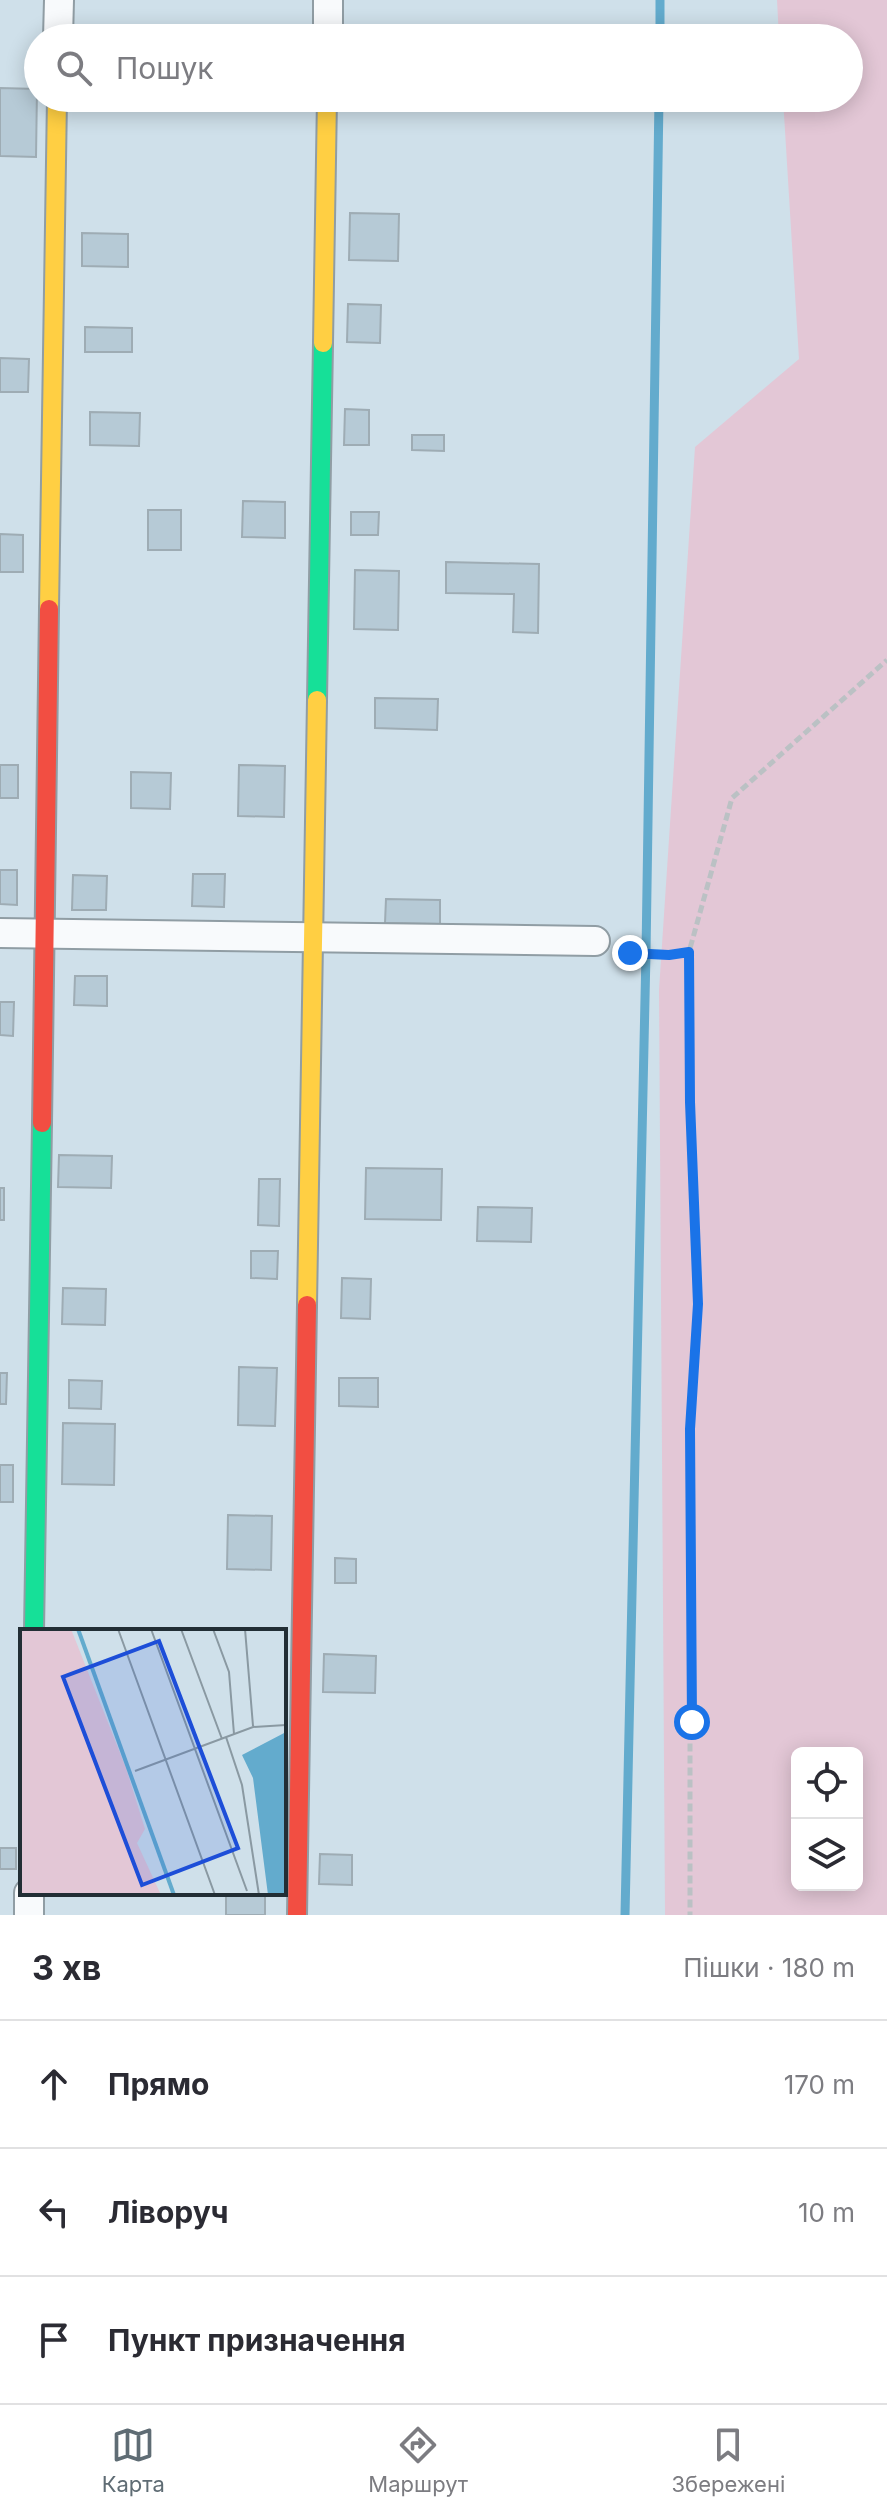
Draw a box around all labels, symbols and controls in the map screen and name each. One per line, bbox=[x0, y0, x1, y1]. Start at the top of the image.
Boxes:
search box bbox=[24, 24, 863, 112]
icon: search bbox=[52, 46, 96, 90]
text: Пошук bbox=[116, 50, 214, 86]
route end bbox=[612, 935, 648, 971]
inset map bbox=[20, 1629, 286, 1895]
route start bbox=[674, 1704, 710, 1740]
map controls bbox=[791, 1747, 863, 1891]
button: locate bbox=[791, 1747, 863, 1819]
button: layers bbox=[791, 1819, 863, 1891]
text: 3 хв bbox=[32, 1947, 101, 1988]
text: Пішки · 180 m bbox=[683, 1952, 855, 1983]
icon: ahead bbox=[32, 2062, 76, 2106]
text: Прямо bbox=[108, 2066, 209, 2102]
text: 170 m bbox=[784, 2069, 855, 2100]
icon: left bbox=[32, 2190, 76, 2234]
text: Ліворуч bbox=[108, 2194, 228, 2230]
text: 10 m bbox=[798, 2197, 855, 2228]
icon: arrive bbox=[32, 2318, 76, 2362]
text: Пункт призначення bbox=[108, 2322, 406, 2358]
tab: Карта bbox=[102, 2423, 165, 2497]
tab: Маршрут bbox=[368, 2423, 468, 2497]
tab: Збережені bbox=[672, 2423, 785, 2497]

